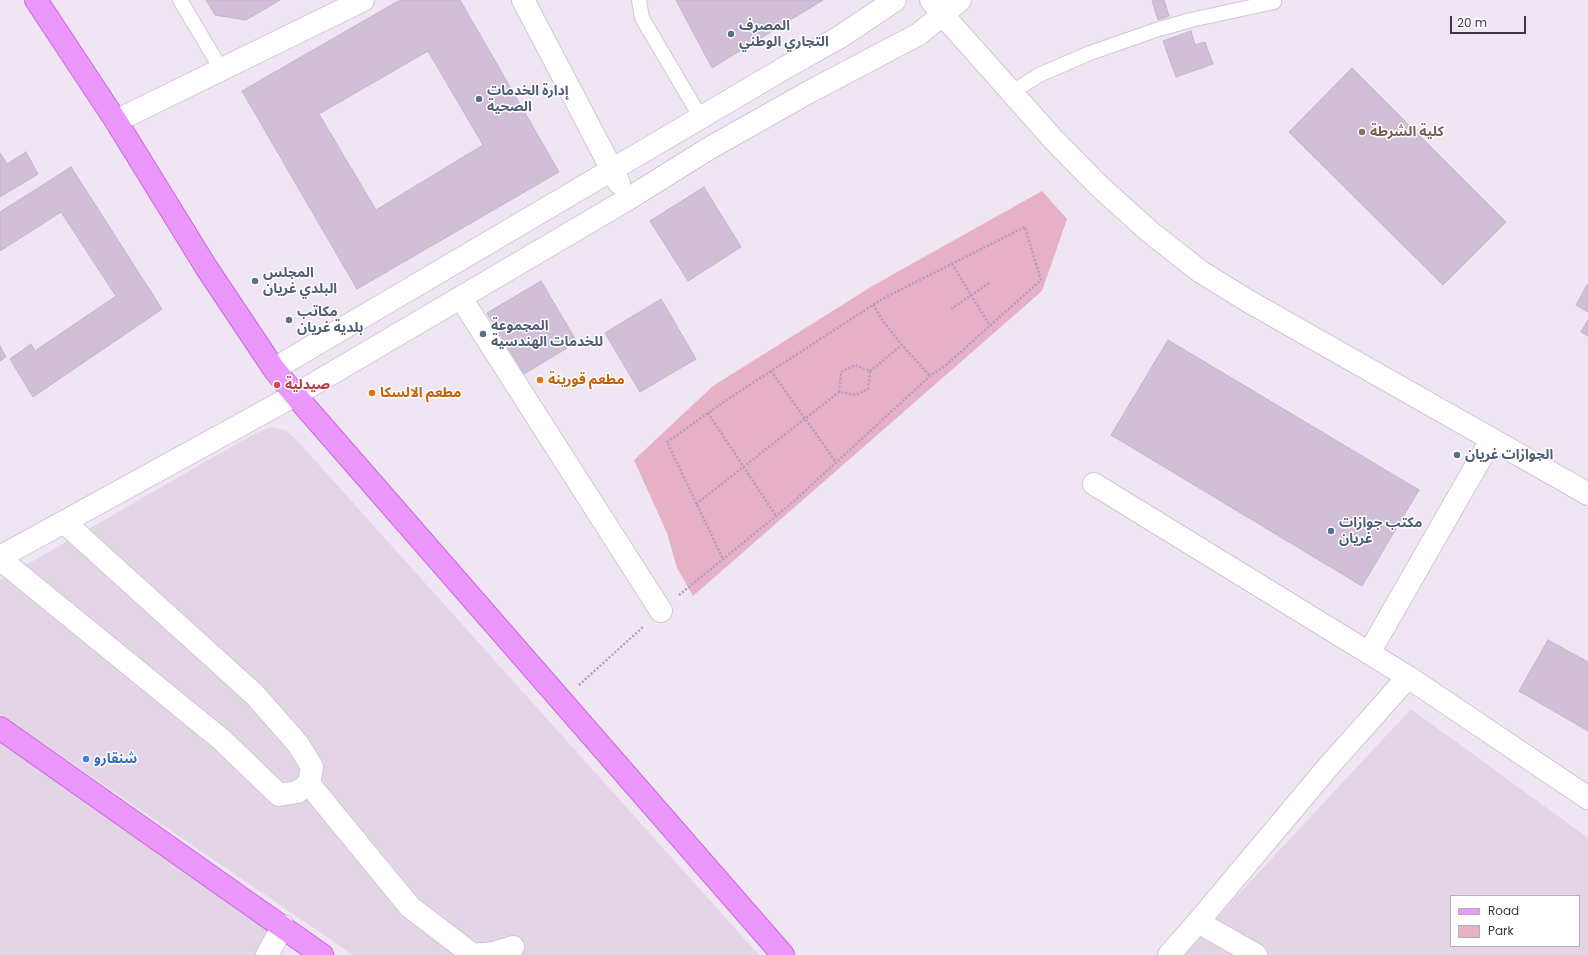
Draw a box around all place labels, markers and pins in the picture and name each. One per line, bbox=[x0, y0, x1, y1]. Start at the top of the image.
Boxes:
place label: المصرف التجاري الوطني bbox=[739, 18, 829, 50]
marker: المصرف التجاري الوطني bbox=[726, 29, 736, 39]
place label: إدارة الخدمات الصحية bbox=[487, 83, 569, 116]
marker: إدارة الخدمات الصحية bbox=[474, 94, 484, 104]
place label: كلية الشرطة bbox=[1370, 124, 1444, 140]
marker: كلية الشرطة bbox=[1357, 127, 1367, 137]
place label: المجلس البلدي غريان bbox=[263, 265, 337, 298]
marker: المجلس البلدي غريان bbox=[250, 276, 260, 286]
place label: مكاتب بلدية غريان bbox=[297, 304, 364, 336]
marker: مكاتب بلدية غريان bbox=[284, 315, 294, 325]
place label: المجموعة للخدمات الهندسية bbox=[491, 318, 603, 350]
marker: المجموعة للخدمات الهندسية bbox=[478, 329, 488, 339]
place label: مطعم قورينة bbox=[548, 372, 625, 388]
marker: مطعم قورينة bbox=[535, 375, 545, 385]
place label: صيدلية bbox=[285, 377, 330, 393]
marker: صيدلية bbox=[272, 380, 282, 390]
place label: مطعم الالسكا bbox=[380, 385, 461, 401]
marker: مطعم الالسكا bbox=[367, 388, 377, 398]
place label: الجوازات غريان bbox=[1465, 447, 1553, 463]
marker: الجوازات غريان bbox=[1452, 450, 1462, 460]
place label: مكتب جوازات غريان bbox=[1339, 515, 1422, 548]
marker: مكتب جوازات غريان bbox=[1326, 526, 1336, 536]
place label: شنقارو bbox=[94, 751, 137, 767]
marker: شنقارو bbox=[81, 754, 91, 764]

